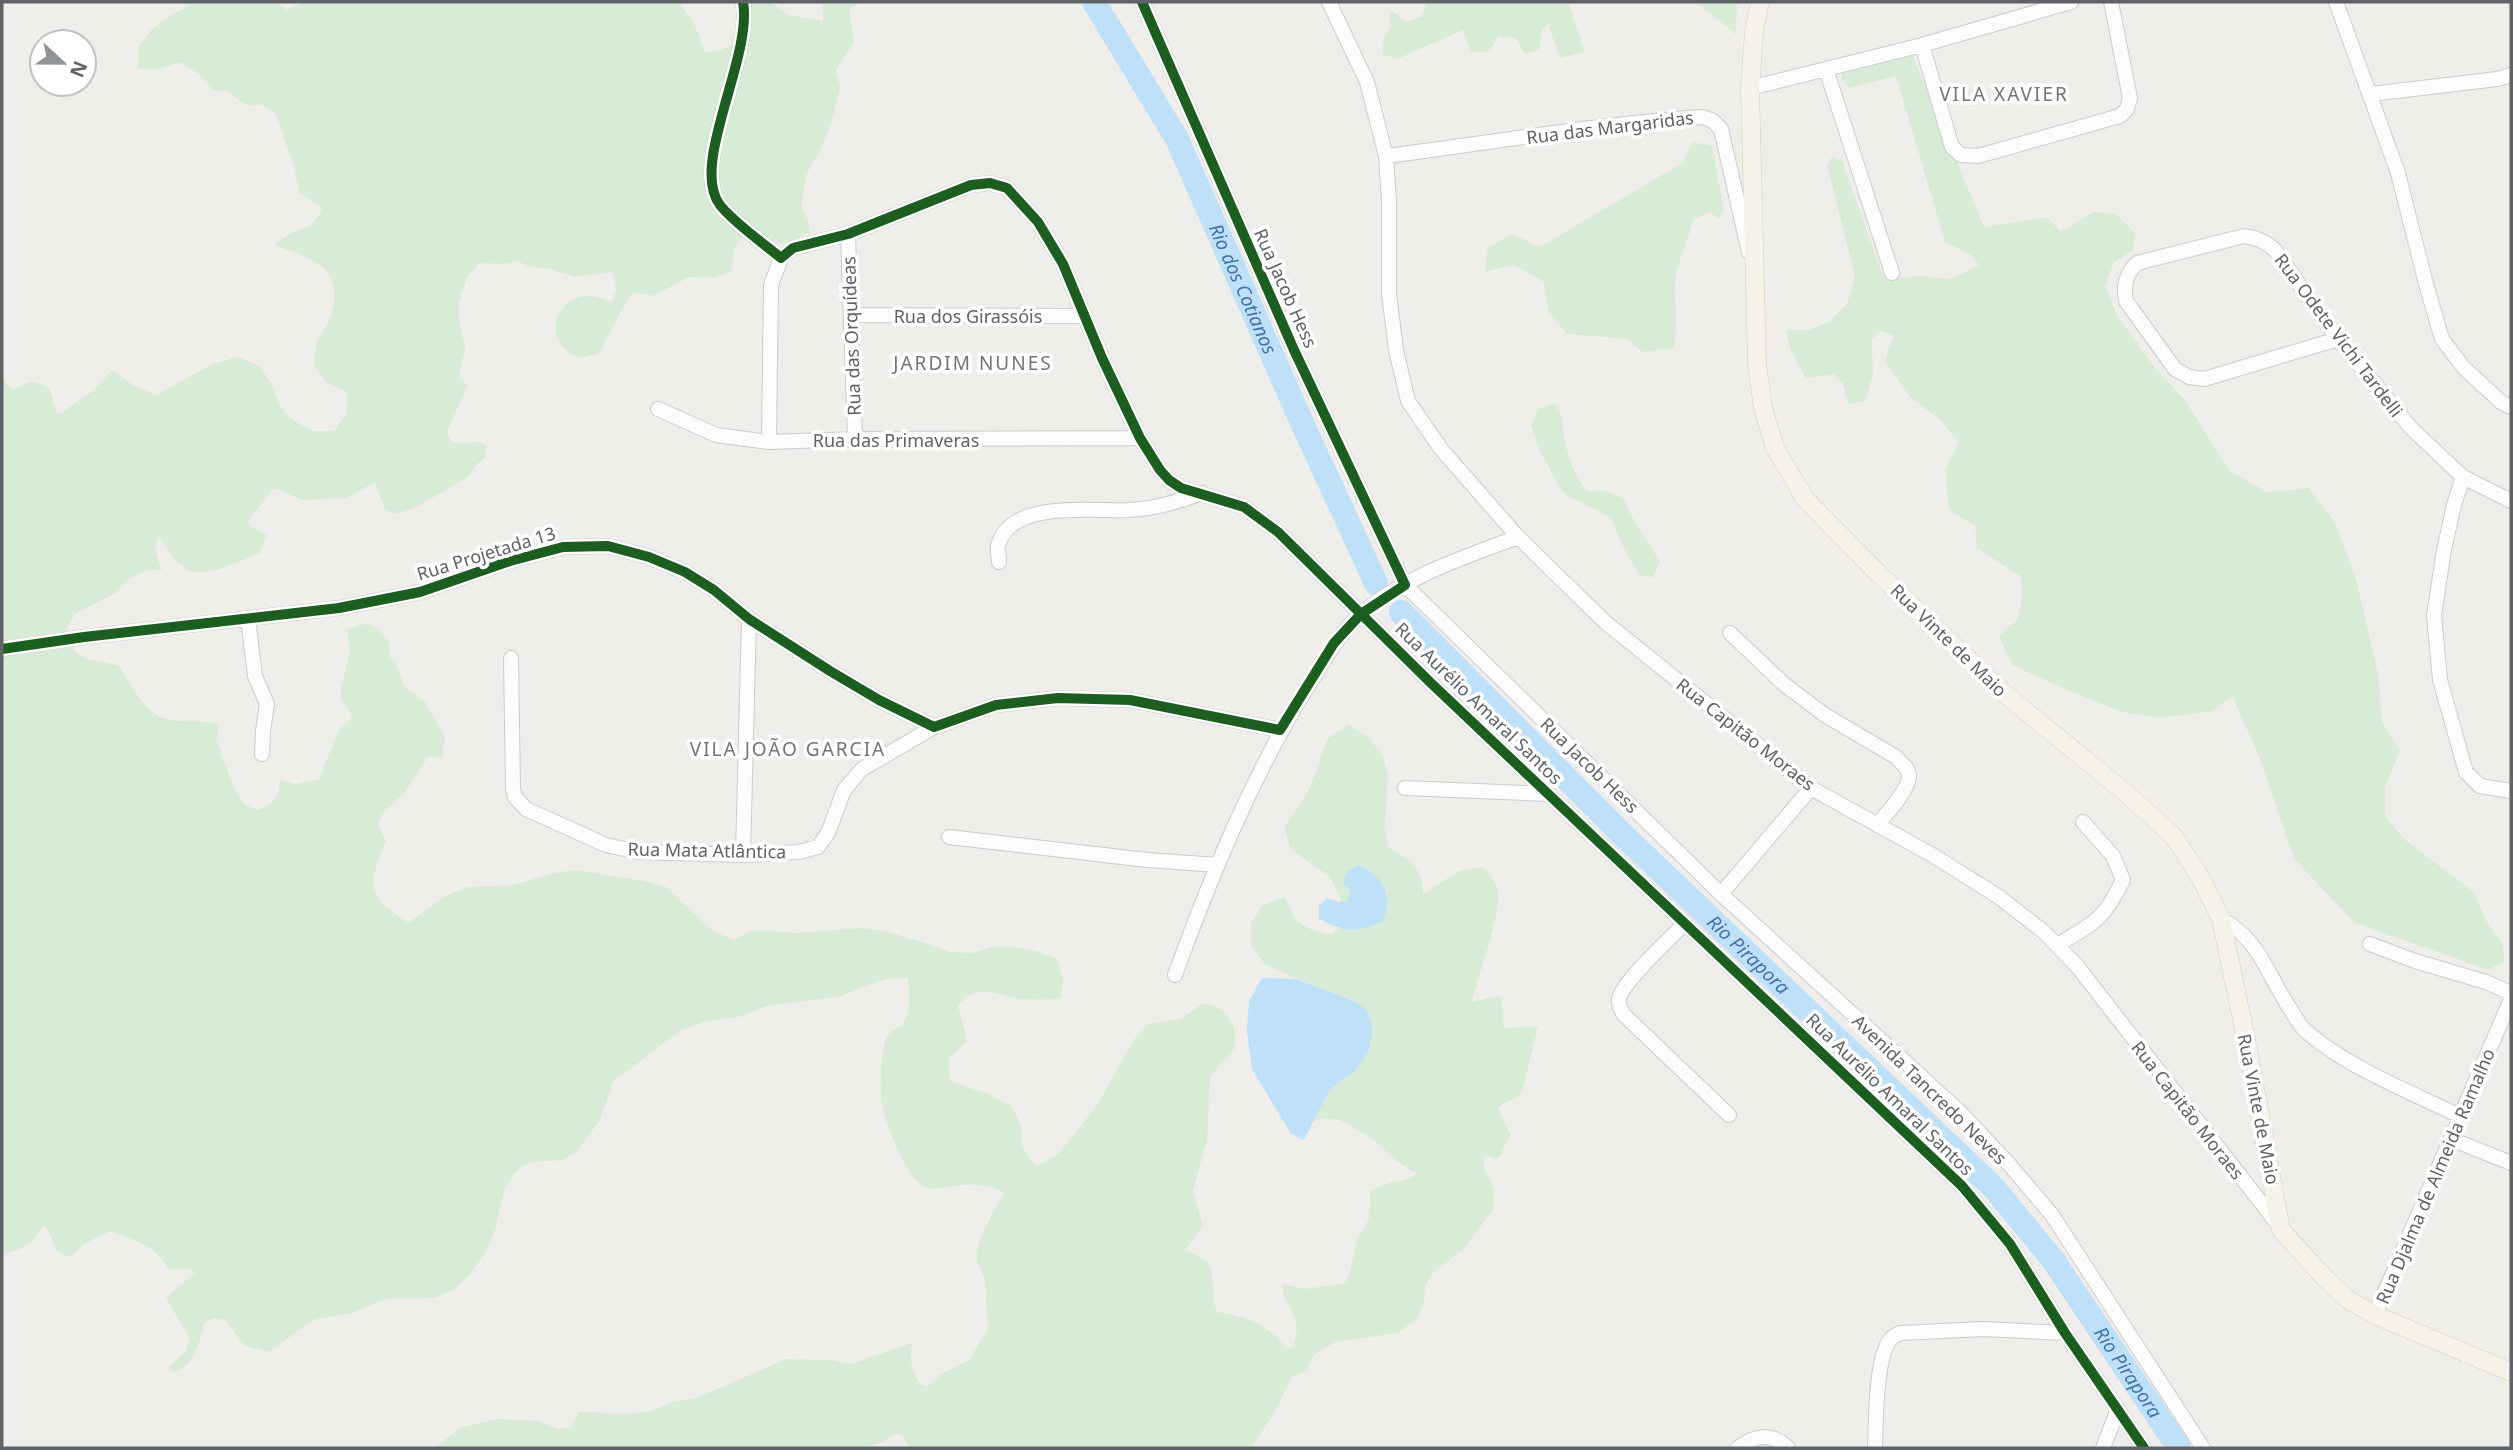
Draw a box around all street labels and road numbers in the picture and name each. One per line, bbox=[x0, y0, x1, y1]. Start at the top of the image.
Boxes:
street label: Rua das Margaridas bbox=[1525, 105, 1695, 149]
street label: Rua Jacob Hess bbox=[1249, 225, 1323, 351]
street label: Rua Odete Vichi Tardelli bbox=[2269, 248, 2409, 422]
street label: Rua das Orquídeas bbox=[836, 256, 866, 416]
street label: Rua dos Girassóis bbox=[894, 304, 1042, 328]
street label: Rua das Primaveras bbox=[813, 428, 979, 452]
street label: Rua Projetada 13 bbox=[414, 521, 558, 585]
street label: Rua Vinte de Maio bbox=[1886, 578, 2012, 702]
street label: Rua Aurélio Amaral Santos bbox=[1390, 617, 1568, 789]
street label: Rua Capitão Moraes bbox=[1672, 672, 1820, 796]
street label: Rua Jacob Hess bbox=[1536, 712, 1644, 818]
street label: Rua Mata Atlântica bbox=[628, 837, 786, 863]
street label: Rua Aurélio Amaral Santos bbox=[1801, 1008, 1979, 1180]
street label: Avenida Tancredo Neves bbox=[1848, 1009, 2012, 1169]
street label: Rua Vinte de Maio bbox=[2233, 1032, 2285, 1186]
street label: Rua Capitão Moraes bbox=[2126, 1036, 2250, 1184]
street label: Rua Djalma de Almeida Ramalho bbox=[2370, 1044, 2500, 1308]

